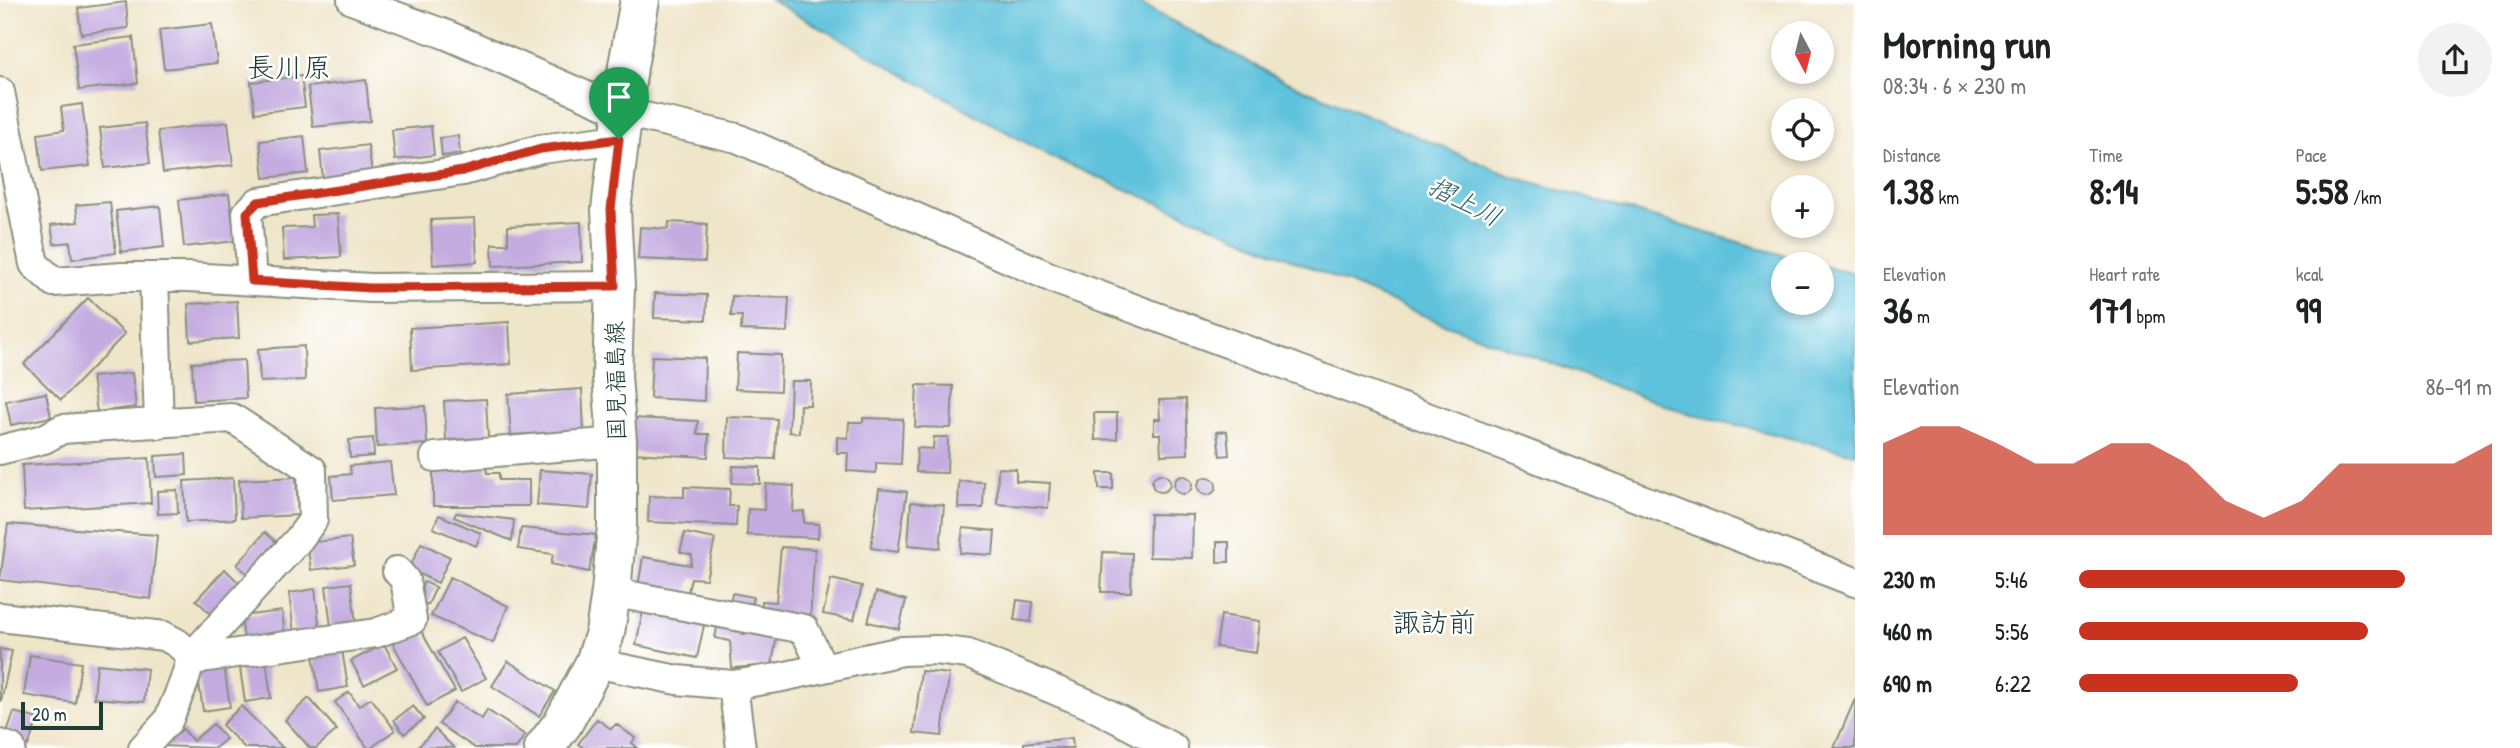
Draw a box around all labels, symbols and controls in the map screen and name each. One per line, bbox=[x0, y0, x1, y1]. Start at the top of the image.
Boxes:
text: Morning run bbox=[1883, 18, 2051, 70]
north arrow bbox=[1771, 21, 1834, 84]
map controls bbox=[1771, 21, 1834, 315]
button: share bbox=[2418, 23, 2492, 97]
district label: 長川原 bbox=[247, 48, 331, 86]
pin bbox=[589, 67, 649, 139]
text: 08:34 · 6 × 230 m bbox=[1883, 70, 2026, 101]
icon: arrive bbox=[600, 78, 638, 116]
button: locate bbox=[1771, 98, 1834, 161]
text: Distance bbox=[1883, 142, 1941, 168]
text: Time bbox=[2089, 142, 2123, 168]
text: Pace bbox=[2296, 142, 2327, 168]
water label: 摺上川 bbox=[1422, 168, 1508, 234]
text: 1.38 bbox=[1883, 168, 1934, 215]
text: 8:14 bbox=[2089, 168, 2138, 215]
text: 5:58 bbox=[2296, 168, 2349, 215]
button: + bbox=[1771, 175, 1834, 238]
text: km bbox=[1934, 184, 1959, 210]
text: /km bbox=[2349, 184, 2382, 210]
button: − bbox=[1771, 252, 1834, 315]
text: Elevation bbox=[1883, 261, 1946, 287]
text: Heart rate bbox=[2089, 261, 2160, 287]
text: kcal bbox=[2296, 261, 2323, 287]
text: 36 bbox=[1883, 287, 1913, 334]
text: 171 bbox=[2089, 287, 2132, 334]
text: 99 bbox=[2296, 287, 2321, 334]
text: m bbox=[1913, 303, 1930, 329]
text: bpm bbox=[2132, 303, 2165, 329]
street label: 国見福島線 bbox=[598, 321, 632, 441]
text: Elevation bbox=[1883, 371, 1959, 402]
text: 86–91 m bbox=[2425, 371, 2492, 402]
text: 230 m bbox=[1883, 564, 1935, 595]
text: 5:46 bbox=[1995, 564, 2028, 595]
district label: 諏訪前 bbox=[1392, 603, 1476, 641]
text: 460 m bbox=[1883, 616, 1932, 647]
text: 5:56 bbox=[1995, 616, 2029, 647]
text: 690 m bbox=[1883, 668, 1932, 699]
text: 6:22 bbox=[1995, 668, 2031, 699]
scale bar bbox=[21, 699, 103, 731]
text: 20 m bbox=[32, 701, 67, 727]

